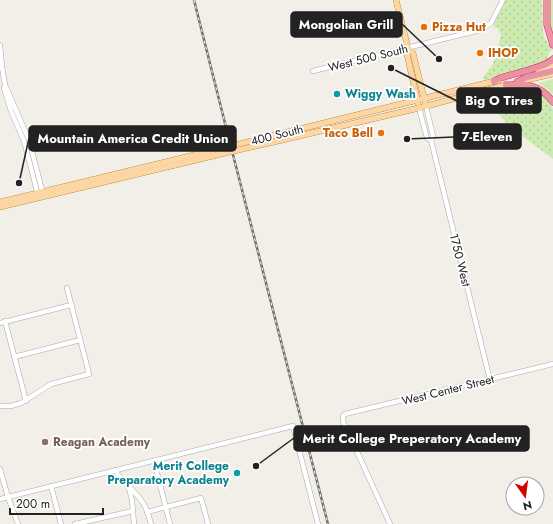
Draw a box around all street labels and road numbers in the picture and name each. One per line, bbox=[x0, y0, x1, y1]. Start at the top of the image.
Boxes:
street label: West 500 South bbox=[326, 39, 410, 77]
street label: 400 South bbox=[249, 120, 305, 150]
street label: 1750 West bbox=[445, 232, 475, 289]
street label: West Center Street bbox=[400, 370, 496, 410]

